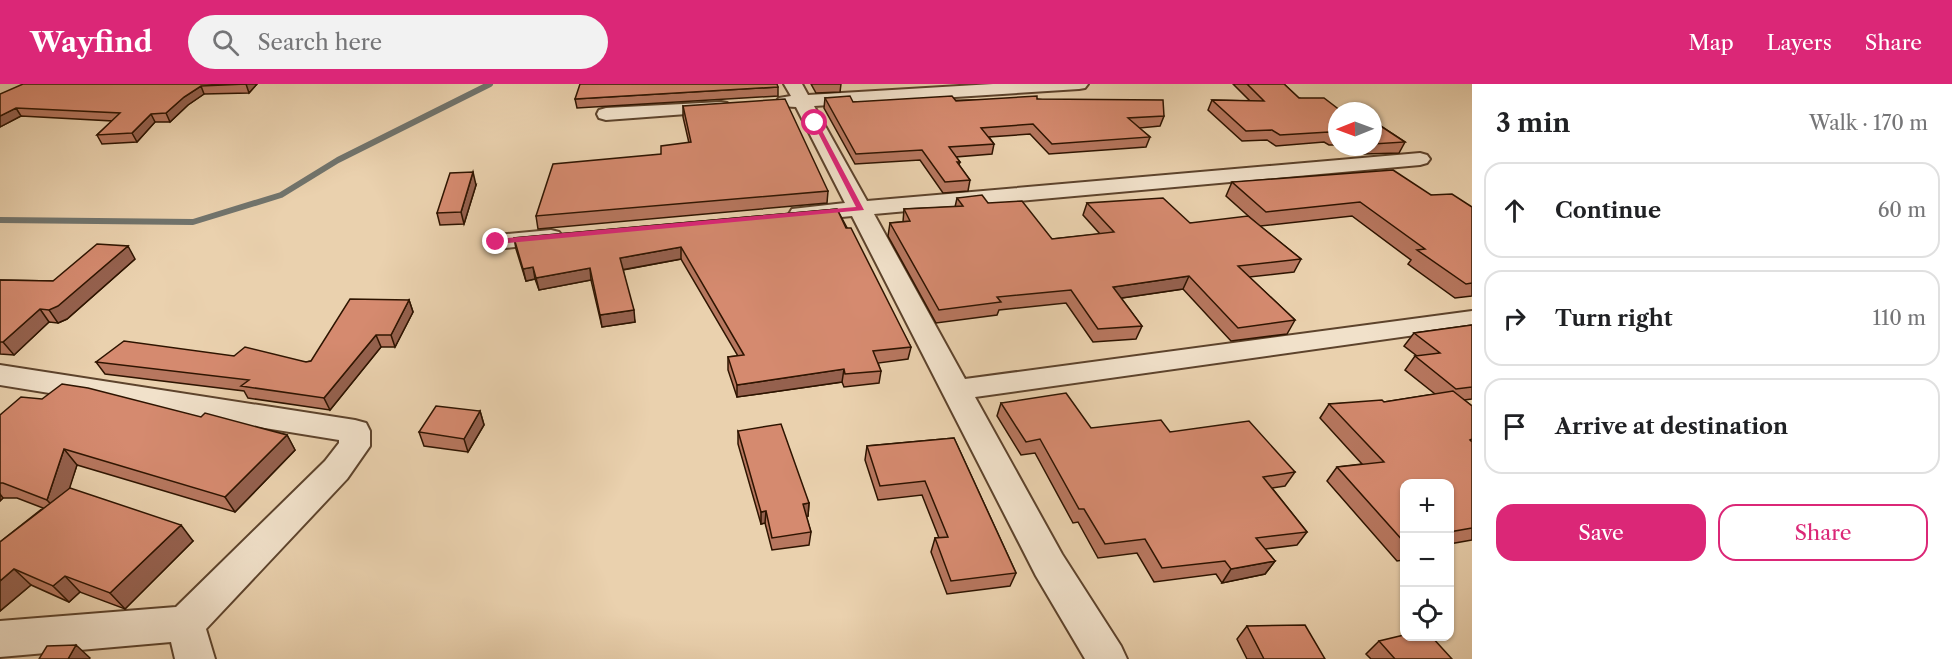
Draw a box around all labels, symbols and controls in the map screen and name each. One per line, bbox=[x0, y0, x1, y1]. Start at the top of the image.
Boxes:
search box bbox=[188, 15, 608, 69]
text: Wayfind bbox=[30, 25, 152, 59]
icon: search bbox=[209, 26, 242, 59]
text: Search here bbox=[257, 29, 382, 56]
text: Map bbox=[1689, 30, 1734, 55]
text: Layers bbox=[1767, 30, 1832, 55]
text: Share bbox=[1865, 30, 1922, 55]
north arrow bbox=[1328, 102, 1382, 156]
text: 3 min bbox=[1496, 107, 1570, 139]
route start bbox=[801, 109, 827, 135]
text: Walk · 170 m bbox=[1809, 111, 1928, 135]
icon: ahead bbox=[1498, 194, 1531, 227]
text: Continue bbox=[1555, 197, 1661, 224]
text: 60 m bbox=[1878, 198, 1926, 222]
route end bbox=[482, 228, 508, 254]
icon: right bbox=[1498, 302, 1531, 335]
text: Turn right bbox=[1555, 305, 1673, 332]
text: 110 m bbox=[1873, 306, 1926, 330]
icon: arrive bbox=[1498, 410, 1531, 443]
text: Arrive at destination bbox=[1555, 413, 1788, 440]
map controls bbox=[1400, 479, 1454, 641]
button: + bbox=[1400, 479, 1454, 533]
button: Save bbox=[1496, 504, 1706, 561]
button: Share bbox=[1718, 504, 1928, 561]
button: − bbox=[1400, 533, 1454, 587]
button: locate bbox=[1400, 587, 1454, 641]

